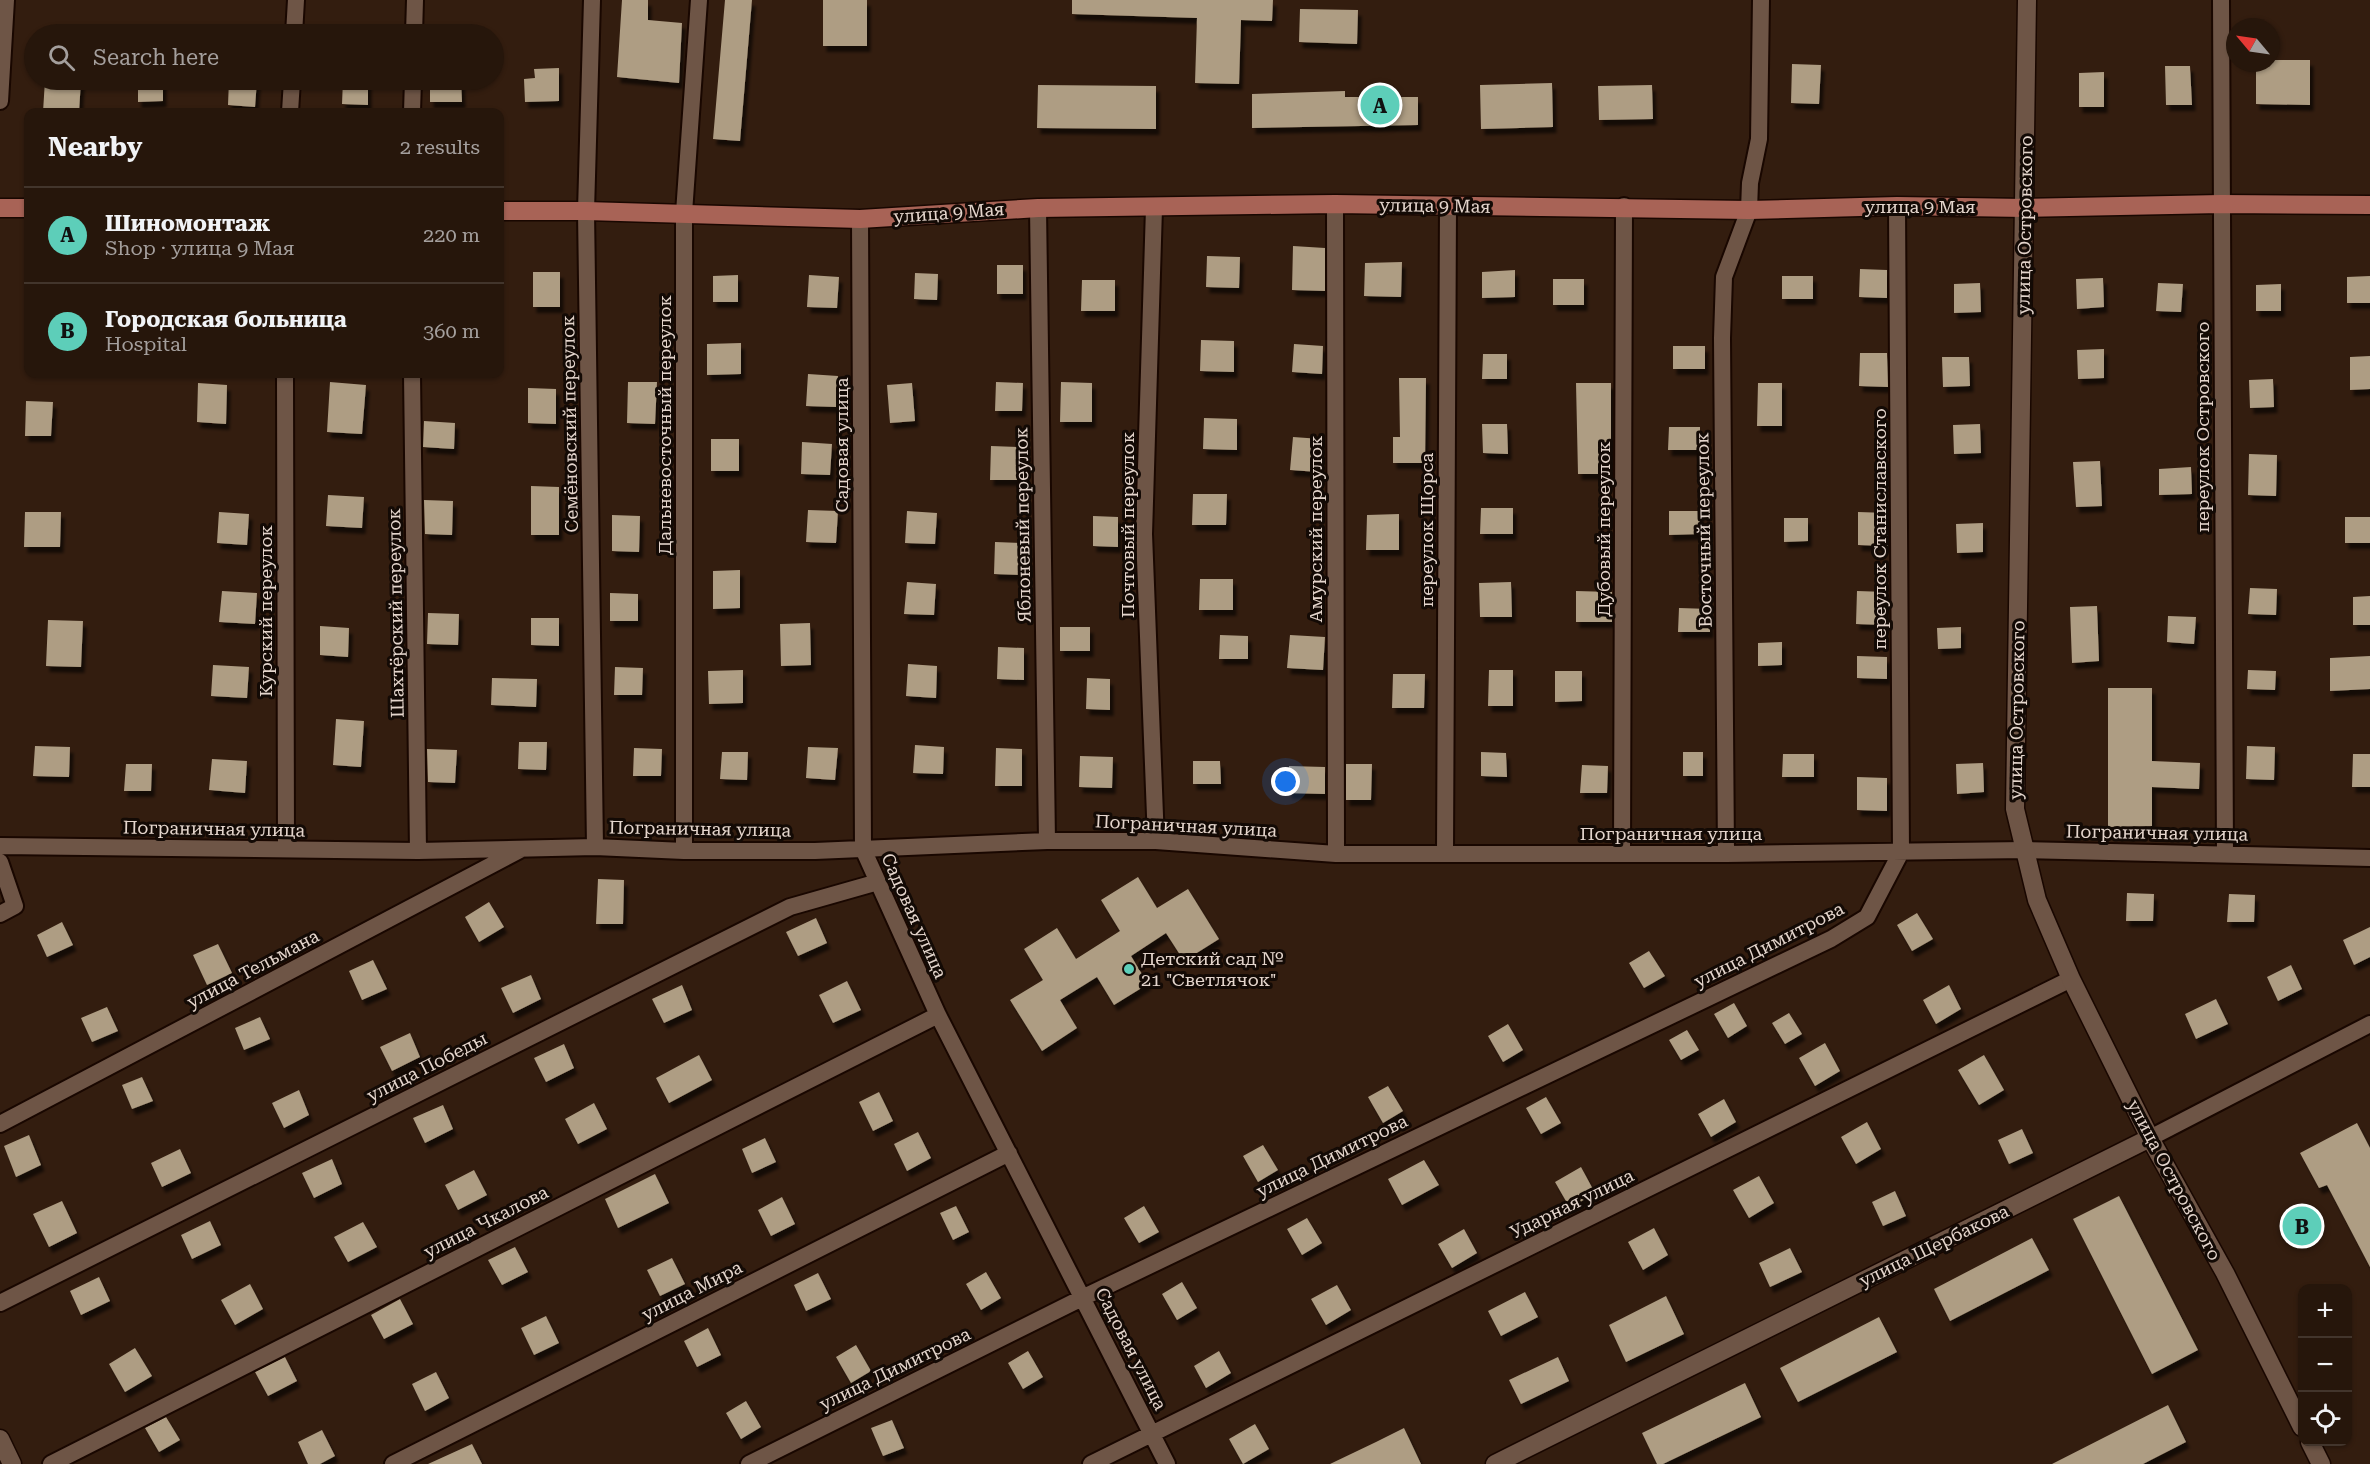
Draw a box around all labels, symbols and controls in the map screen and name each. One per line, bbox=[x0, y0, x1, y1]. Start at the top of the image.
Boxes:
north arrow bbox=[2226, 18, 2280, 72]
search box bbox=[24, 24, 504, 90]
icon: search bbox=[45, 41, 78, 74]
text: Search here bbox=[93, 45, 219, 70]
pin: A bbox=[1360, 82, 1400, 128]
text: Nearby bbox=[48, 132, 142, 162]
text: 2 results bbox=[400, 135, 480, 159]
street label: улица Островского bbox=[2012, 135, 2037, 315]
street label: улица 9 Мая bbox=[1379, 194, 1491, 217]
street label: улица 9 Мая bbox=[1864, 196, 1976, 217]
street label: улица 9 Мая bbox=[893, 198, 1005, 227]
text: Шиномонтаж bbox=[105, 211, 270, 236]
text: A bbox=[60, 223, 75, 247]
text: 220 m bbox=[423, 223, 480, 247]
text: Shop · улица 9 Мая bbox=[105, 236, 294, 260]
street label: Дальневосточный переулок bbox=[654, 295, 675, 555]
text: Городская больница bbox=[105, 307, 347, 332]
street label: Семёновский переулок bbox=[557, 315, 582, 533]
text: B bbox=[60, 319, 75, 343]
text: 360 m bbox=[423, 319, 480, 343]
street label: переулок Островского bbox=[2192, 321, 2213, 533]
text: Hospital bbox=[105, 332, 187, 356]
street label: Садовая улица bbox=[831, 377, 852, 512]
street label: переулок Станиславского bbox=[1869, 408, 1890, 650]
street label: Яблоневый переулок bbox=[1010, 427, 1035, 623]
street label: Почтовый переулок bbox=[1117, 432, 1138, 618]
street label: Восточный переулок bbox=[1691, 432, 1716, 628]
street label: Амурский переулок bbox=[1305, 436, 1326, 622]
street label: Дубовый переулок bbox=[1593, 441, 1614, 617]
street label: переулок Щорса bbox=[1416, 452, 1437, 607]
street label: Шахтёрский переулок bbox=[383, 508, 408, 718]
street label: Курский переулок bbox=[255, 525, 276, 697]
street label: улица Островского bbox=[2004, 620, 2029, 800]
your location bbox=[1271, 767, 1300, 796]
street label: Пограничная улица bbox=[1094, 810, 1278, 841]
street label: Пограничная улица bbox=[123, 816, 306, 841]
street label: Пограничная улица bbox=[609, 816, 792, 841]
street label: Пограничная улица bbox=[2066, 820, 2249, 845]
street label: Пограничная улица bbox=[1580, 823, 1762, 844]
street label: Садовая улица bbox=[877, 850, 952, 982]
street label: улица Димитрова bbox=[1690, 898, 1847, 991]
street label: улица Тельмана bbox=[183, 925, 323, 1012]
place label: Детский сад № 21 "Светлячок" bbox=[1141, 948, 1284, 990]
marker: Детский сад № 21 "Светлячок" bbox=[1122, 962, 1136, 976]
street label: улица Победы bbox=[363, 1027, 491, 1106]
street label: улица Островского bbox=[2123, 1096, 2226, 1264]
street label: улица Димитрова bbox=[1253, 1110, 1411, 1201]
street label: Ударная улица bbox=[1506, 1164, 1637, 1243]
street label: улица Чкалова bbox=[420, 1181, 552, 1262]
street label: улица Щербакова bbox=[1855, 1200, 2012, 1291]
pin: B bbox=[2282, 1204, 2322, 1248]
street label: улица Мира bbox=[638, 1256, 746, 1325]
street label: Садовая улица bbox=[1091, 1284, 1172, 1414]
map controls bbox=[2298, 1284, 2352, 1446]
button: + bbox=[2298, 1284, 2352, 1338]
street label: улица Димитрова bbox=[816, 1323, 974, 1414]
button: − bbox=[2298, 1338, 2352, 1392]
button: locate bbox=[2298, 1392, 2352, 1446]

